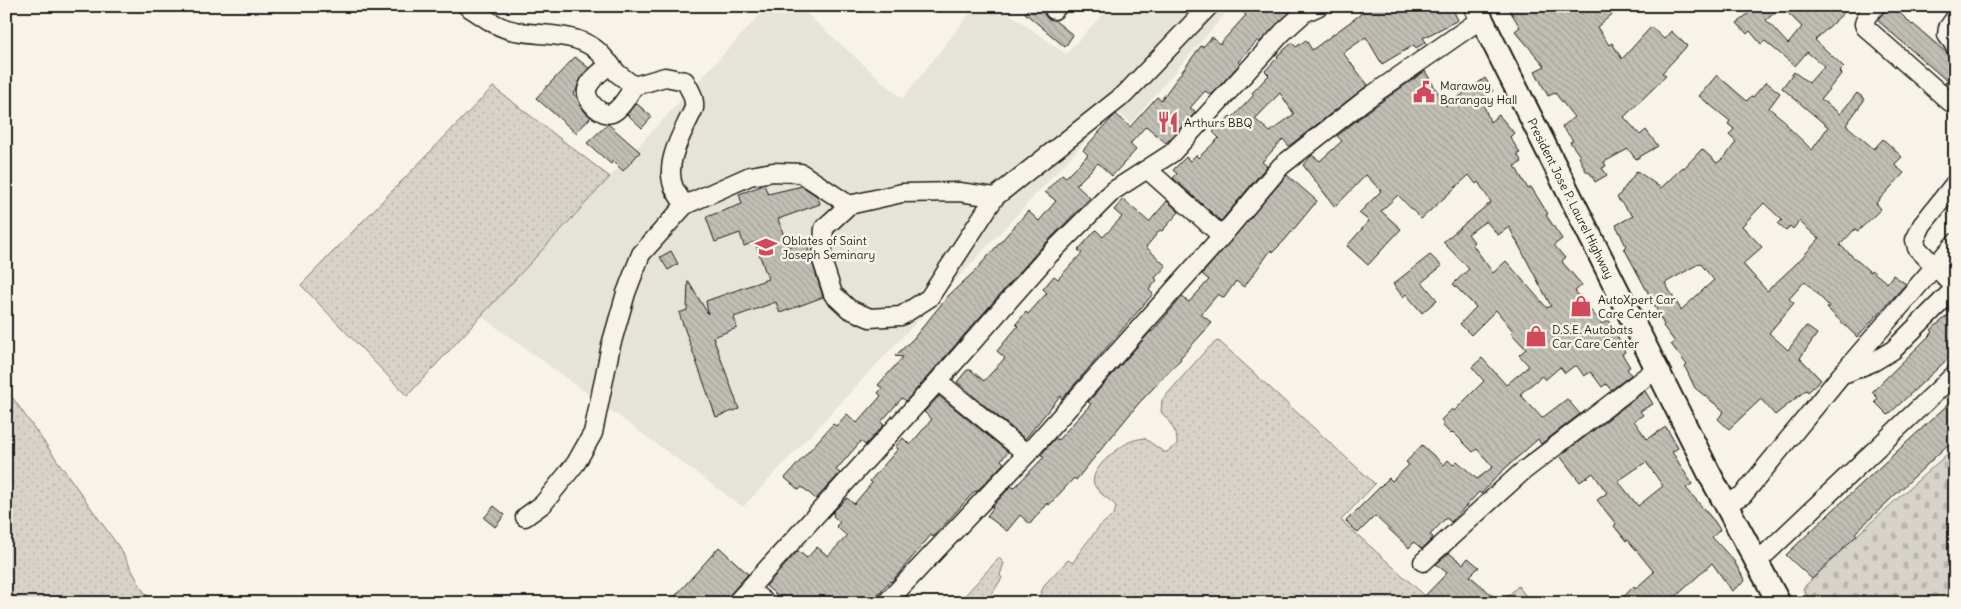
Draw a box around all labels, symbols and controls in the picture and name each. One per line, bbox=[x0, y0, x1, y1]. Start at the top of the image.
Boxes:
place label: Marawoy Barangay Hall bbox=[1440, 78, 1517, 107]
public building icon: Marawoy Barangay Hall bbox=[1411, 79, 1437, 105]
restaurant icon: Arthurs BBQ bbox=[1155, 109, 1181, 135]
place label: Arthurs BBQ bbox=[1184, 115, 1253, 130]
street label: President Jose P. Laurel Highway bbox=[1525, 116, 1618, 281]
place label: Oblates of Saint Joseph Seminary bbox=[782, 233, 875, 262]
school or university icon: Oblates of Saint Joseph Seminary bbox=[753, 234, 779, 260]
place label: AutoXpert Car Care Center bbox=[1598, 292, 1675, 321]
shop icon: AutoXpert Car Care Center bbox=[1568, 293, 1594, 319]
place label: D.S.E. Autobats Car Care Center bbox=[1552, 322, 1639, 351]
shop icon: D.S.E. Autobats Car Care Center bbox=[1523, 323, 1549, 349]

